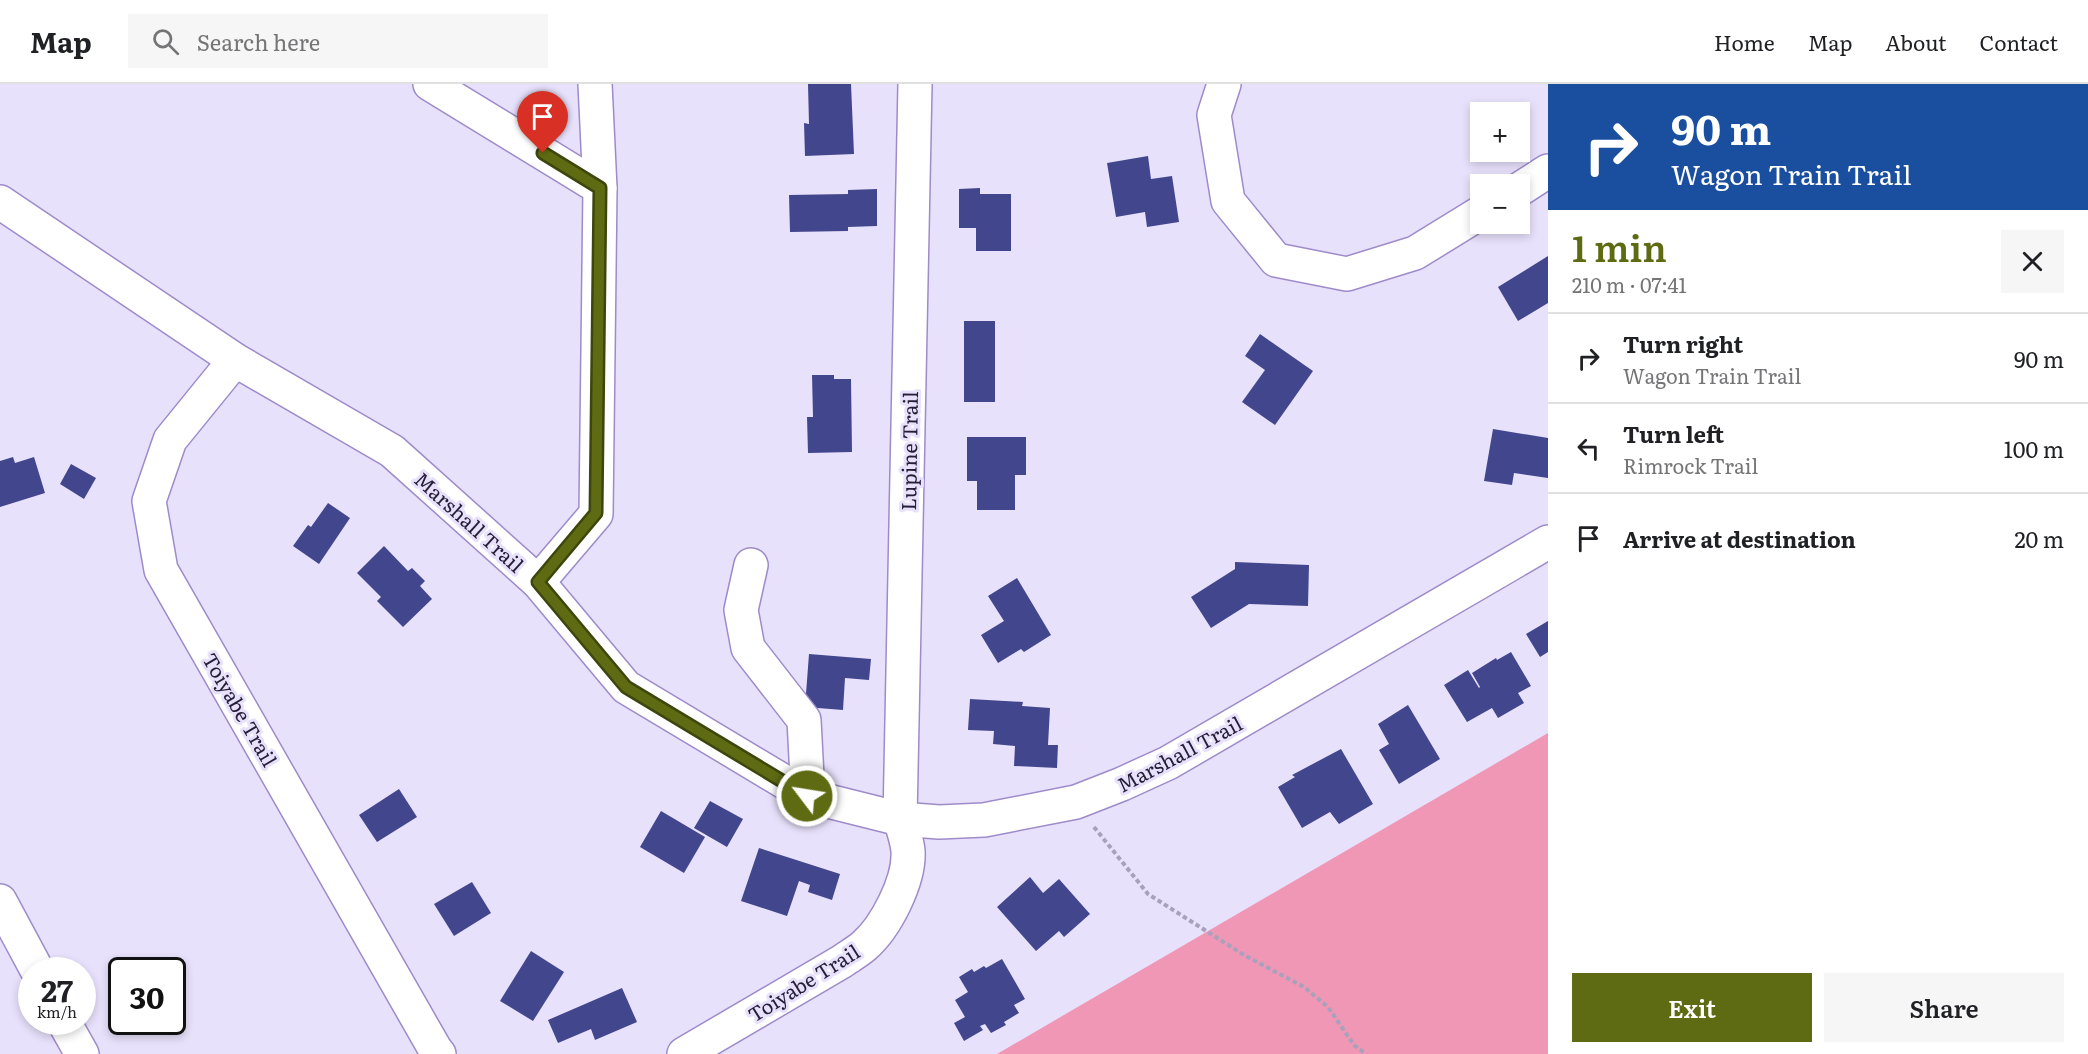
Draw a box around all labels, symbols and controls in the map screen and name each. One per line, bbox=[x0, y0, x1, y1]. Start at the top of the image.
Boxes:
search box bbox=[128, 14, 548, 68]
text: Map bbox=[30, 20, 92, 62]
icon: search bbox=[149, 25, 182, 58]
text: Search here bbox=[197, 25, 320, 58]
text: Home bbox=[1714, 26, 1775, 57]
text: Map bbox=[1808, 26, 1852, 57]
text: About bbox=[1885, 26, 1947, 57]
text: Contact bbox=[1980, 26, 2058, 57]
pin bbox=[517, 91, 568, 153]
text: 90 m bbox=[1671, 96, 1771, 158]
icon: arrive bbox=[526, 100, 559, 133]
map controls bbox=[1470, 102, 1530, 234]
button: + bbox=[1470, 102, 1530, 162]
icon: right bbox=[1572, 108, 1650, 186]
text: Wagon Train Trail bbox=[1671, 153, 1911, 193]
button: − bbox=[1470, 174, 1530, 234]
text: 1 min bbox=[1572, 220, 1667, 273]
button: close bbox=[2001, 230, 2064, 293]
text: 210 m · 07:41 bbox=[1572, 269, 1687, 299]
text: Turn right bbox=[1623, 327, 1743, 360]
icon: right bbox=[1572, 342, 1605, 375]
text: 90 m bbox=[2014, 342, 2064, 375]
text: Wagon Train Trail bbox=[1623, 360, 1801, 390]
street label: Lupine Trail bbox=[892, 391, 924, 511]
text: Turn left bbox=[1623, 417, 1724, 450]
icon: left bbox=[1572, 432, 1605, 465]
text: 100 m bbox=[2004, 432, 2064, 465]
text: Rimrock Trail bbox=[1623, 450, 1758, 480]
street label: Marshall Trail bbox=[409, 464, 532, 579]
icon: arrive bbox=[1572, 522, 1605, 555]
text: Arrive at destination bbox=[1623, 522, 1856, 555]
text: 20 m bbox=[2014, 522, 2064, 555]
street label: Toiyabe Trail bbox=[196, 647, 286, 772]
street label: Marshall Trail bbox=[1111, 707, 1247, 799]
position arrow bbox=[775, 764, 839, 828]
street label: Toiyabe Trail bbox=[741, 935, 865, 1028]
speed limit sign: 30 bbox=[108, 957, 186, 1035]
text: 27 bbox=[41, 967, 73, 1011]
button: Exit bbox=[1572, 973, 1812, 1042]
button: Share bbox=[1824, 973, 2064, 1042]
text: km/h bbox=[37, 1000, 77, 1023]

